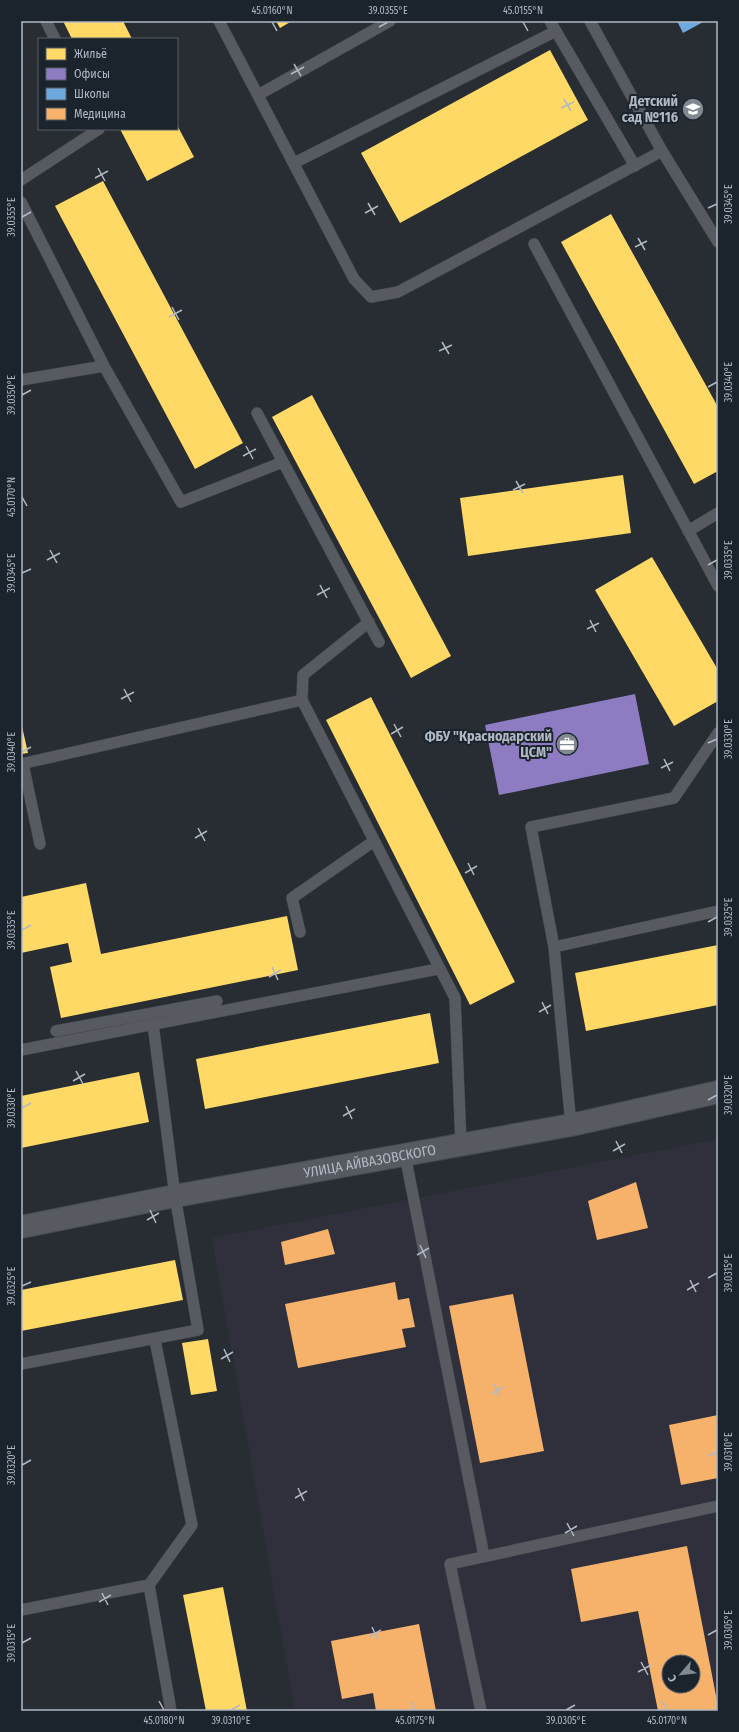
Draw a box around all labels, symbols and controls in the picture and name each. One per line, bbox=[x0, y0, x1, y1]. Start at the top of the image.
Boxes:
text: 45.0160°N bbox=[251, 5, 293, 17]
text: 39.0355°E bbox=[368, 5, 408, 17]
text: 45.0155°N bbox=[503, 5, 543, 17]
legend bbox=[38, 38, 178, 130]
text: Жильё bbox=[74, 47, 107, 61]
text: Офисы bbox=[74, 67, 110, 81]
text: Школы bbox=[74, 87, 110, 101]
place label: Детский сад №116 bbox=[622, 93, 678, 126]
school or university icon: Детский сад №116 bbox=[680, 96, 706, 122]
text: Медицина bbox=[74, 107, 126, 121]
text: 39.0345°E bbox=[723, 184, 735, 224]
text: 39.0355°E bbox=[6, 197, 18, 237]
text: 39.0340°E bbox=[723, 362, 735, 402]
text: 39.0350°E bbox=[6, 375, 18, 415]
text: 45.0170°N bbox=[6, 477, 18, 517]
text: 39.0335°E bbox=[723, 540, 735, 580]
text: 39.0345°E bbox=[6, 553, 18, 593]
text: 39.0330°E bbox=[723, 719, 735, 759]
place label: ФБУ "Краснодарский ЦСМ" bbox=[425, 728, 552, 761]
office icon: ФБУ "Краснодарский ЦСМ" bbox=[554, 731, 580, 757]
text: 39.0340°E bbox=[6, 732, 18, 772]
text: 39.0325°E bbox=[723, 897, 735, 937]
text: 39.0335°E bbox=[6, 910, 18, 950]
text: 39.0320°E bbox=[723, 1075, 735, 1115]
text: 39.0330°E bbox=[6, 1088, 18, 1128]
street label: УЛИЦА АЙВАЗОВСКОГО bbox=[301, 1141, 437, 1181]
text: 39.0315°E bbox=[723, 1253, 735, 1292]
text: 39.0325°E bbox=[6, 1266, 18, 1306]
text: 39.0310°E bbox=[723, 1432, 735, 1472]
text: 39.0320°E bbox=[6, 1445, 18, 1485]
text: 39.0305°E bbox=[723, 1610, 735, 1650]
text: 39.0315°E bbox=[6, 1623, 18, 1662]
north arrow bbox=[661, 1654, 701, 1694]
text: С bbox=[665, 1673, 680, 1684]
text: 45.0180°N bbox=[143, 1715, 185, 1727]
text: 39.0310°E bbox=[211, 1715, 251, 1727]
text: 45.0175°N bbox=[395, 1715, 435, 1727]
text: 39.0305°E bbox=[546, 1715, 586, 1727]
text: 45.0170°N bbox=[647, 1715, 687, 1727]

